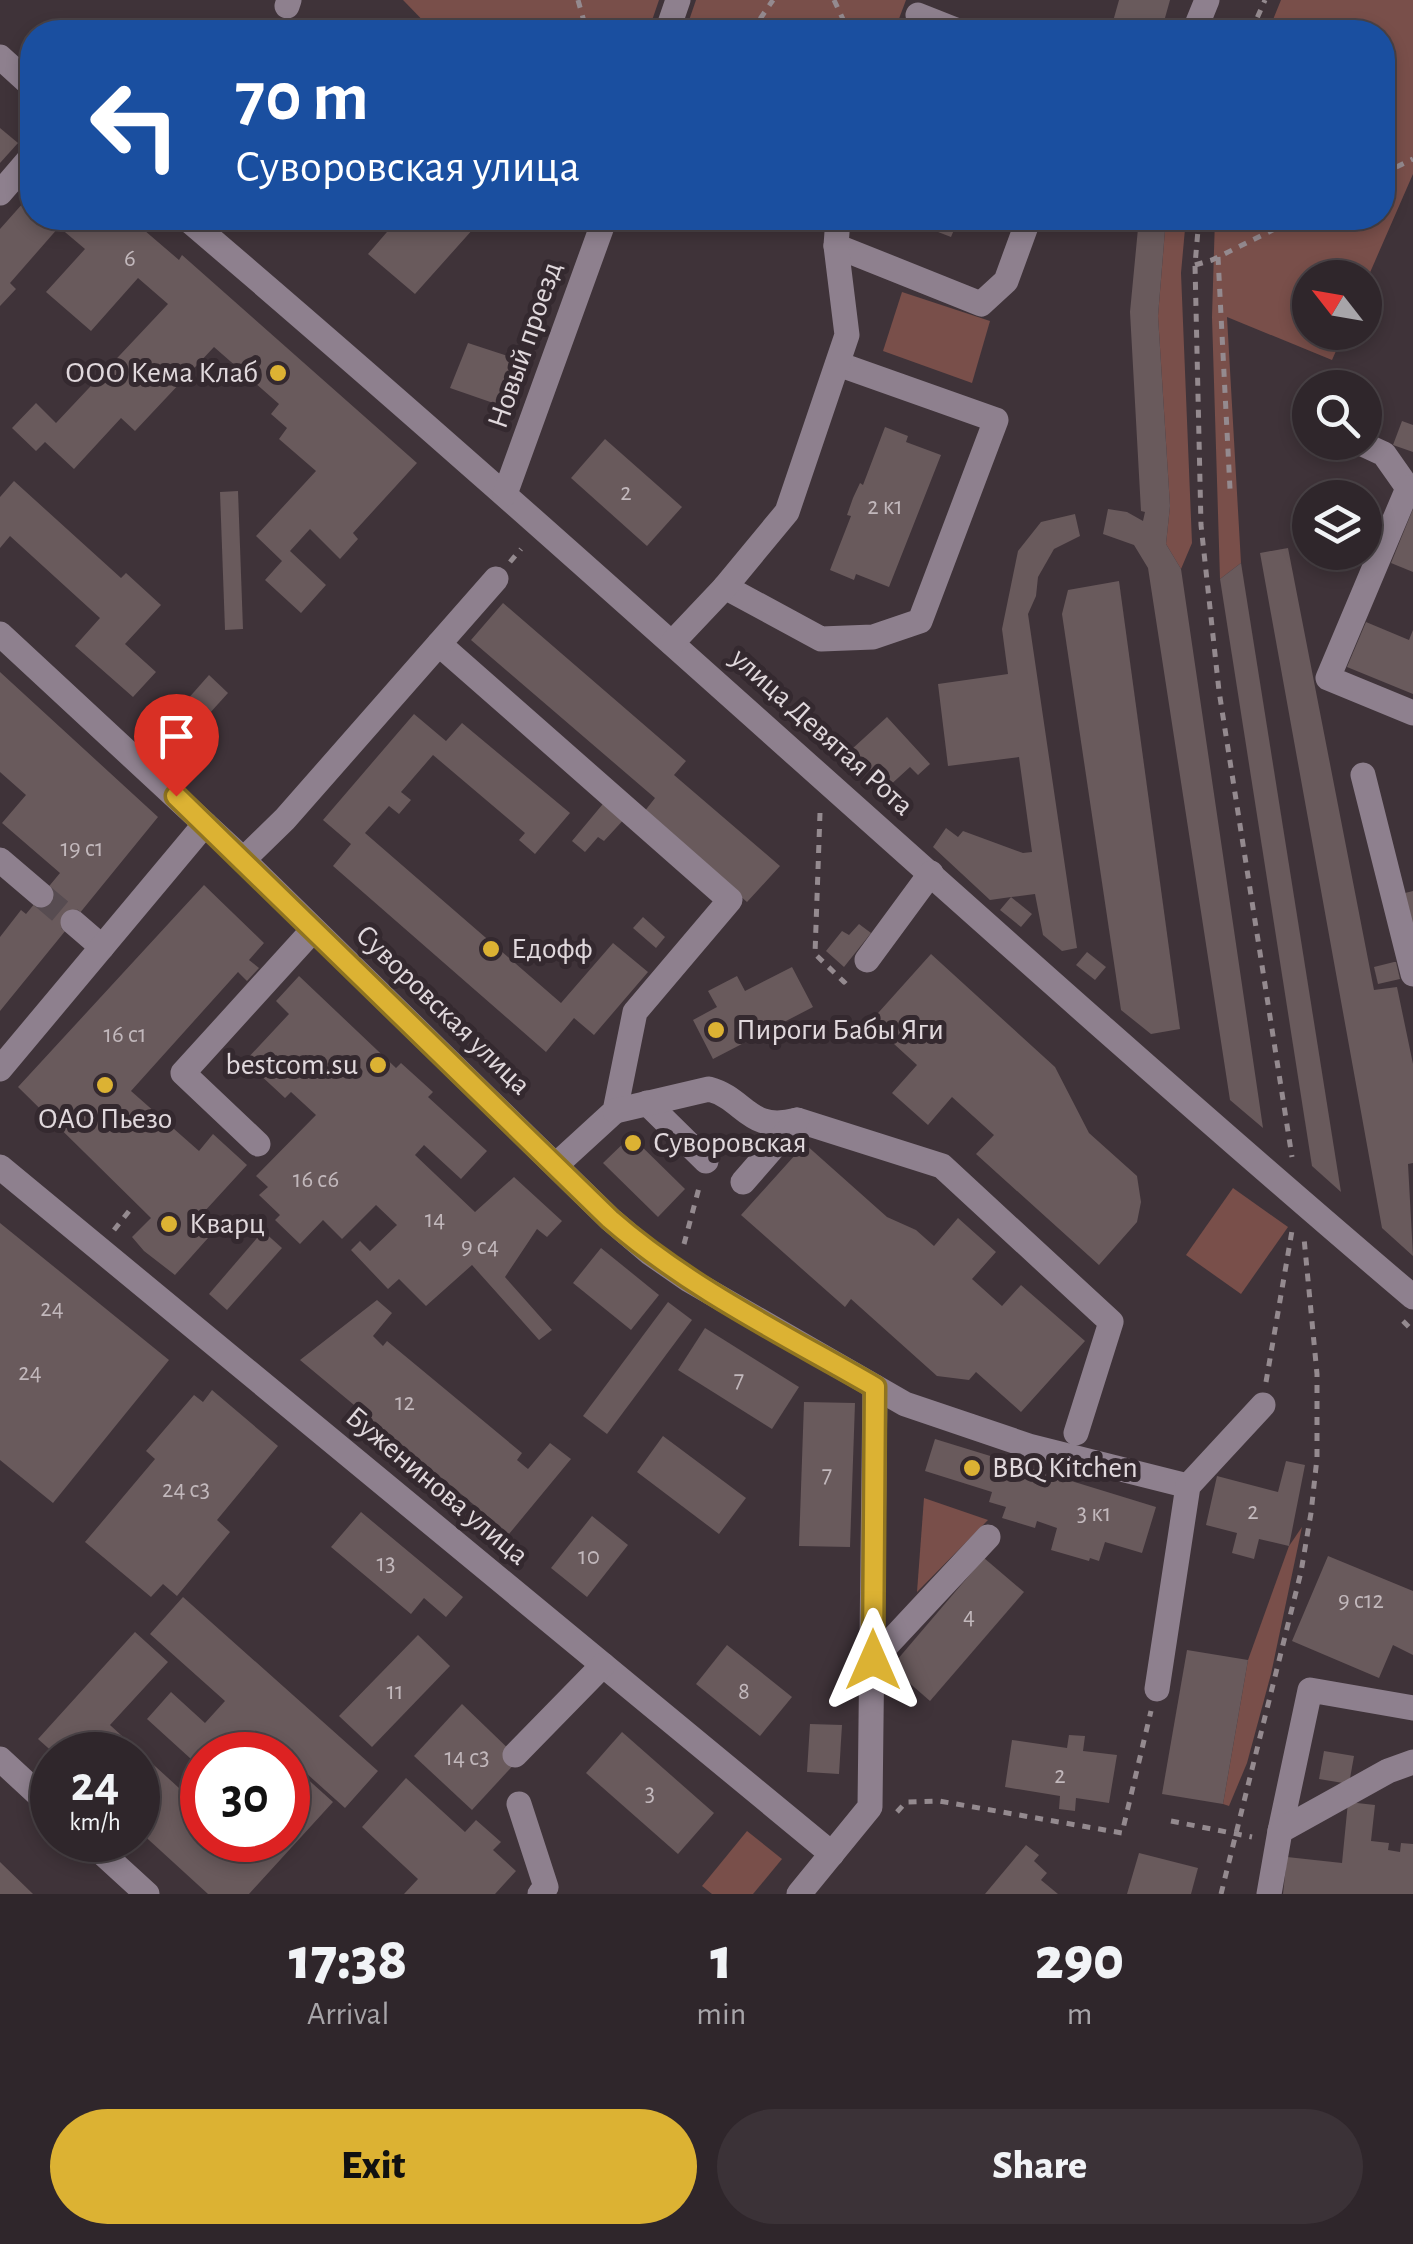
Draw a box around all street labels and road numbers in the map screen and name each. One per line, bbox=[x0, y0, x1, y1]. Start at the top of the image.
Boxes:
street label: Новый проезд bbox=[483, 258, 567, 432]
street label: улица Девятая Рота bbox=[724, 642, 919, 821]
street label: Суворовская улица bbox=[350, 919, 536, 1101]
street label: Буженинова улица bbox=[340, 1401, 534, 1571]

